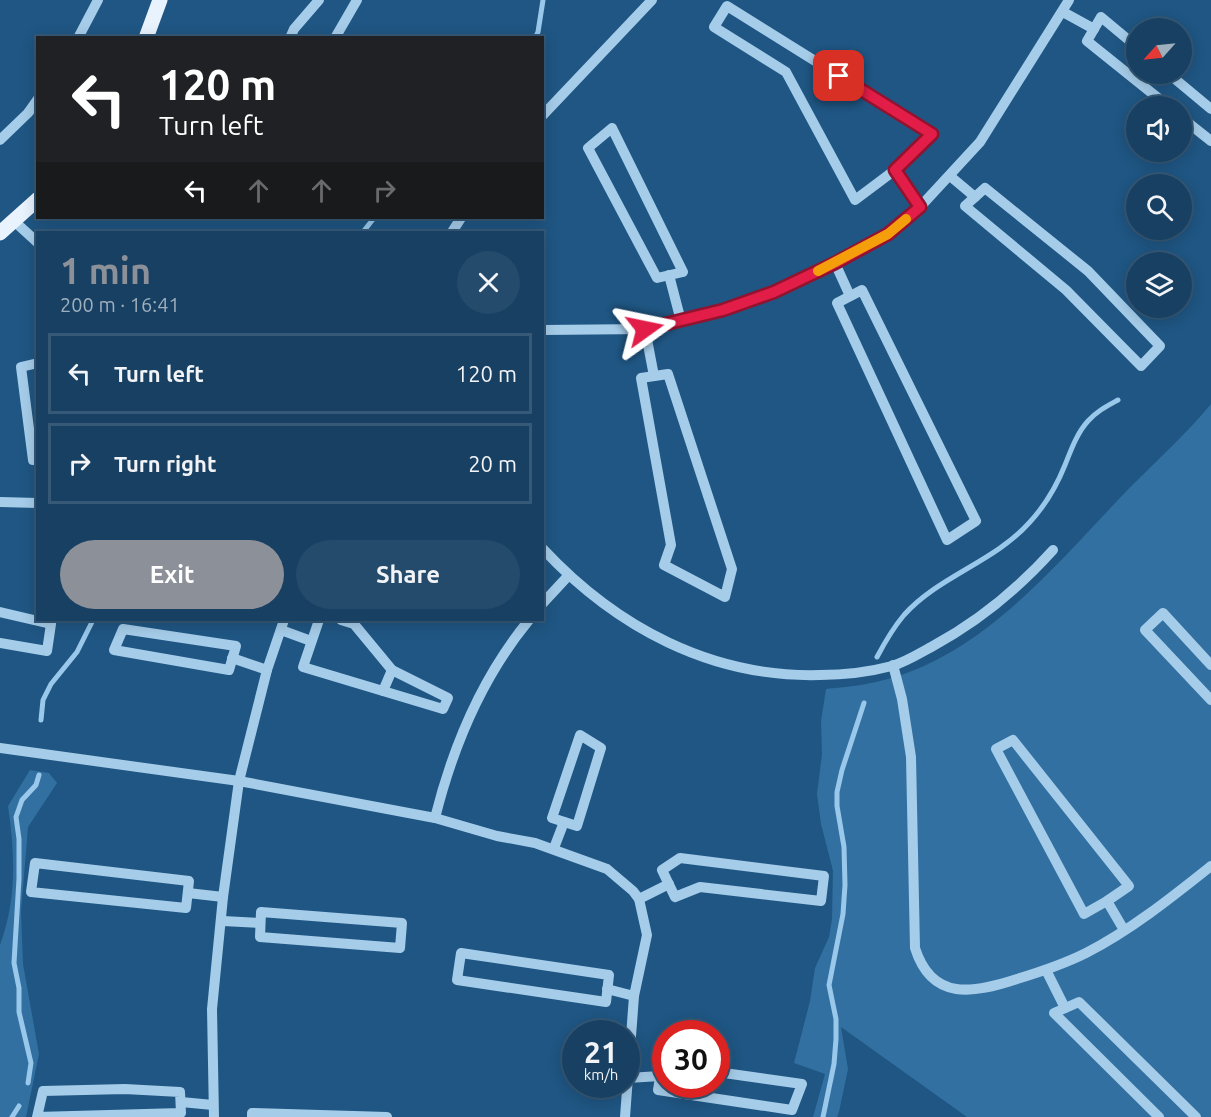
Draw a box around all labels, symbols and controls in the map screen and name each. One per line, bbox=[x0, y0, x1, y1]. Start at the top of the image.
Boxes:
north arrow bbox=[1126, 18, 1192, 84]
map controls bbox=[1126, 18, 1192, 318]
pin bbox=[813, 50, 864, 101]
icon: arrive bbox=[822, 59, 855, 92]
icon: left bbox=[60, 60, 138, 138]
text: 120 m bbox=[159, 61, 276, 108]
button: sound bbox=[1126, 96, 1192, 162]
text: Turn left bbox=[159, 110, 263, 140]
icon: left bbox=[179, 174, 212, 207]
icon: ahead bbox=[242, 174, 275, 207]
icon: ahead bbox=[305, 174, 338, 207]
icon: right bbox=[368, 174, 401, 207]
button: search bbox=[1126, 174, 1192, 240]
text: 1 min bbox=[60, 250, 151, 291]
button: close bbox=[457, 251, 520, 314]
button: layers bbox=[1126, 252, 1192, 318]
text: 200 m · 16:41 bbox=[60, 293, 180, 316]
position arrow bbox=[613, 297, 677, 361]
icon: left bbox=[63, 357, 96, 390]
text: Turn left bbox=[114, 361, 204, 386]
text: 120 m bbox=[456, 361, 517, 386]
icon: right bbox=[63, 447, 96, 480]
text: Turn right bbox=[114, 451, 216, 476]
text: 20 m bbox=[468, 451, 517, 476]
button: Exit bbox=[60, 540, 284, 609]
button: Share bbox=[296, 540, 520, 609]
speed limit sign: 30 bbox=[652, 1020, 730, 1098]
text: 21 bbox=[584, 1035, 618, 1069]
text: km/h bbox=[584, 1066, 618, 1083]

